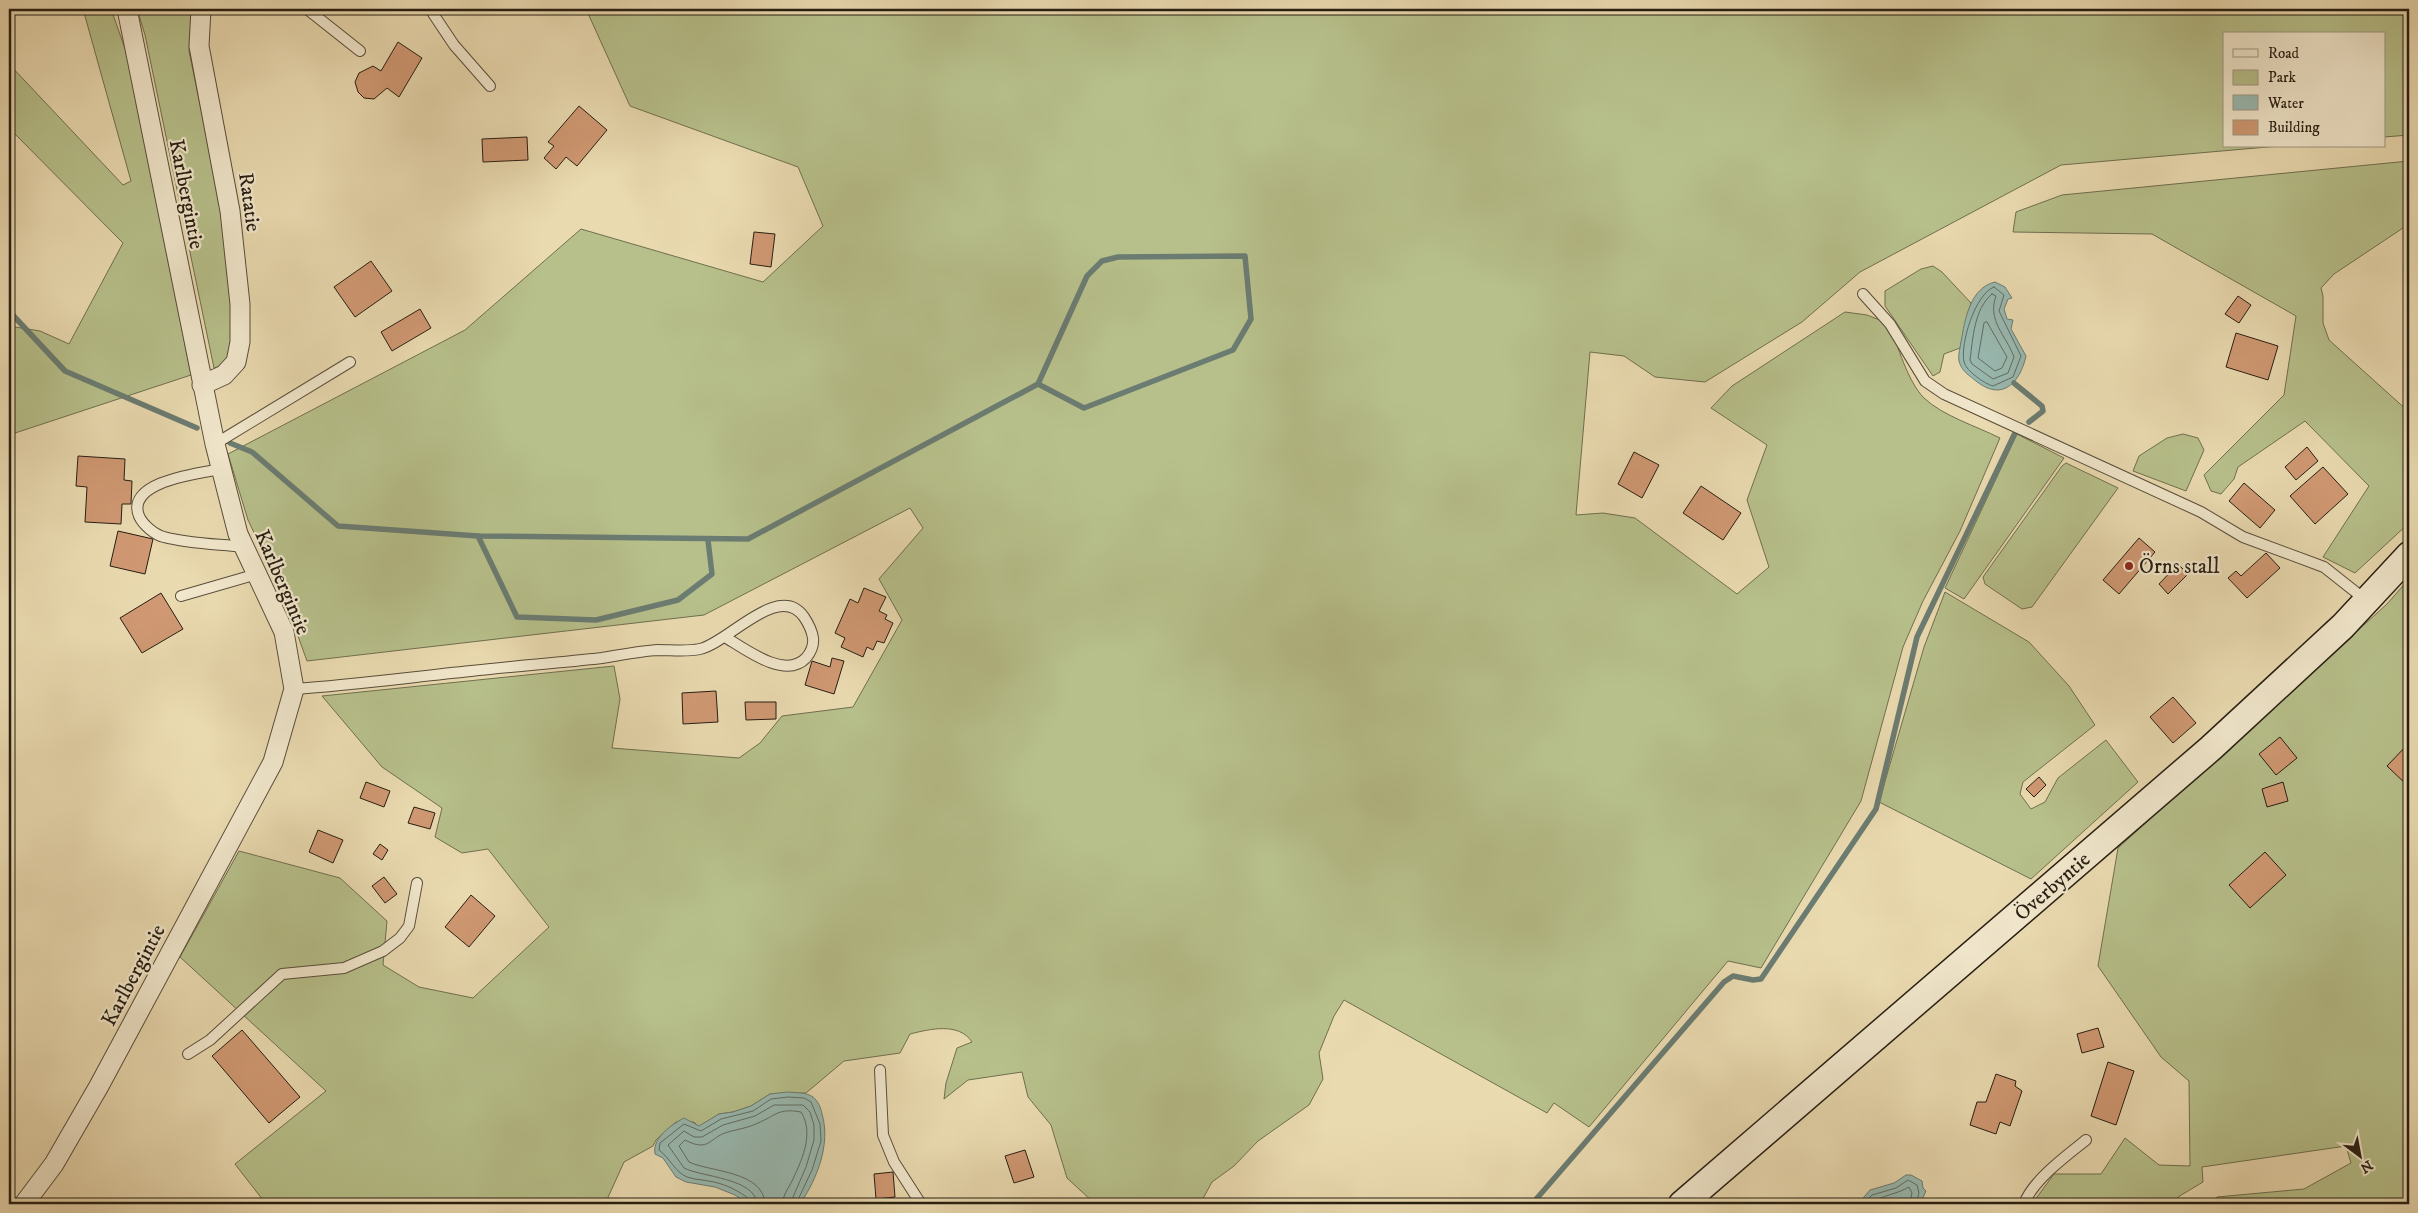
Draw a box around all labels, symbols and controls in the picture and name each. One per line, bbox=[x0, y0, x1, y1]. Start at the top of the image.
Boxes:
legend bbox=[2223, 32, 2386, 148]
text: Road bbox=[2268, 44, 2300, 63]
text: Park bbox=[2268, 68, 2297, 87]
text: Water bbox=[2267, 94, 2304, 113]
text: Building bbox=[2268, 118, 2320, 137]
street label: Karlbergintie bbox=[163, 137, 209, 252]
street label: Ratatie bbox=[232, 171, 266, 234]
street label: Karlbergintie bbox=[248, 526, 316, 639]
place label: Örns stall bbox=[2139, 553, 2220, 580]
marker: Örns stall bbox=[2123, 560, 2135, 572]
street label: Överbyntie bbox=[2009, 846, 2096, 927]
street label: Karlbergintie bbox=[96, 920, 172, 1031]
north arrow bbox=[2336, 1130, 2386, 1180]
text: N bbox=[2356, 1155, 2376, 1177]

